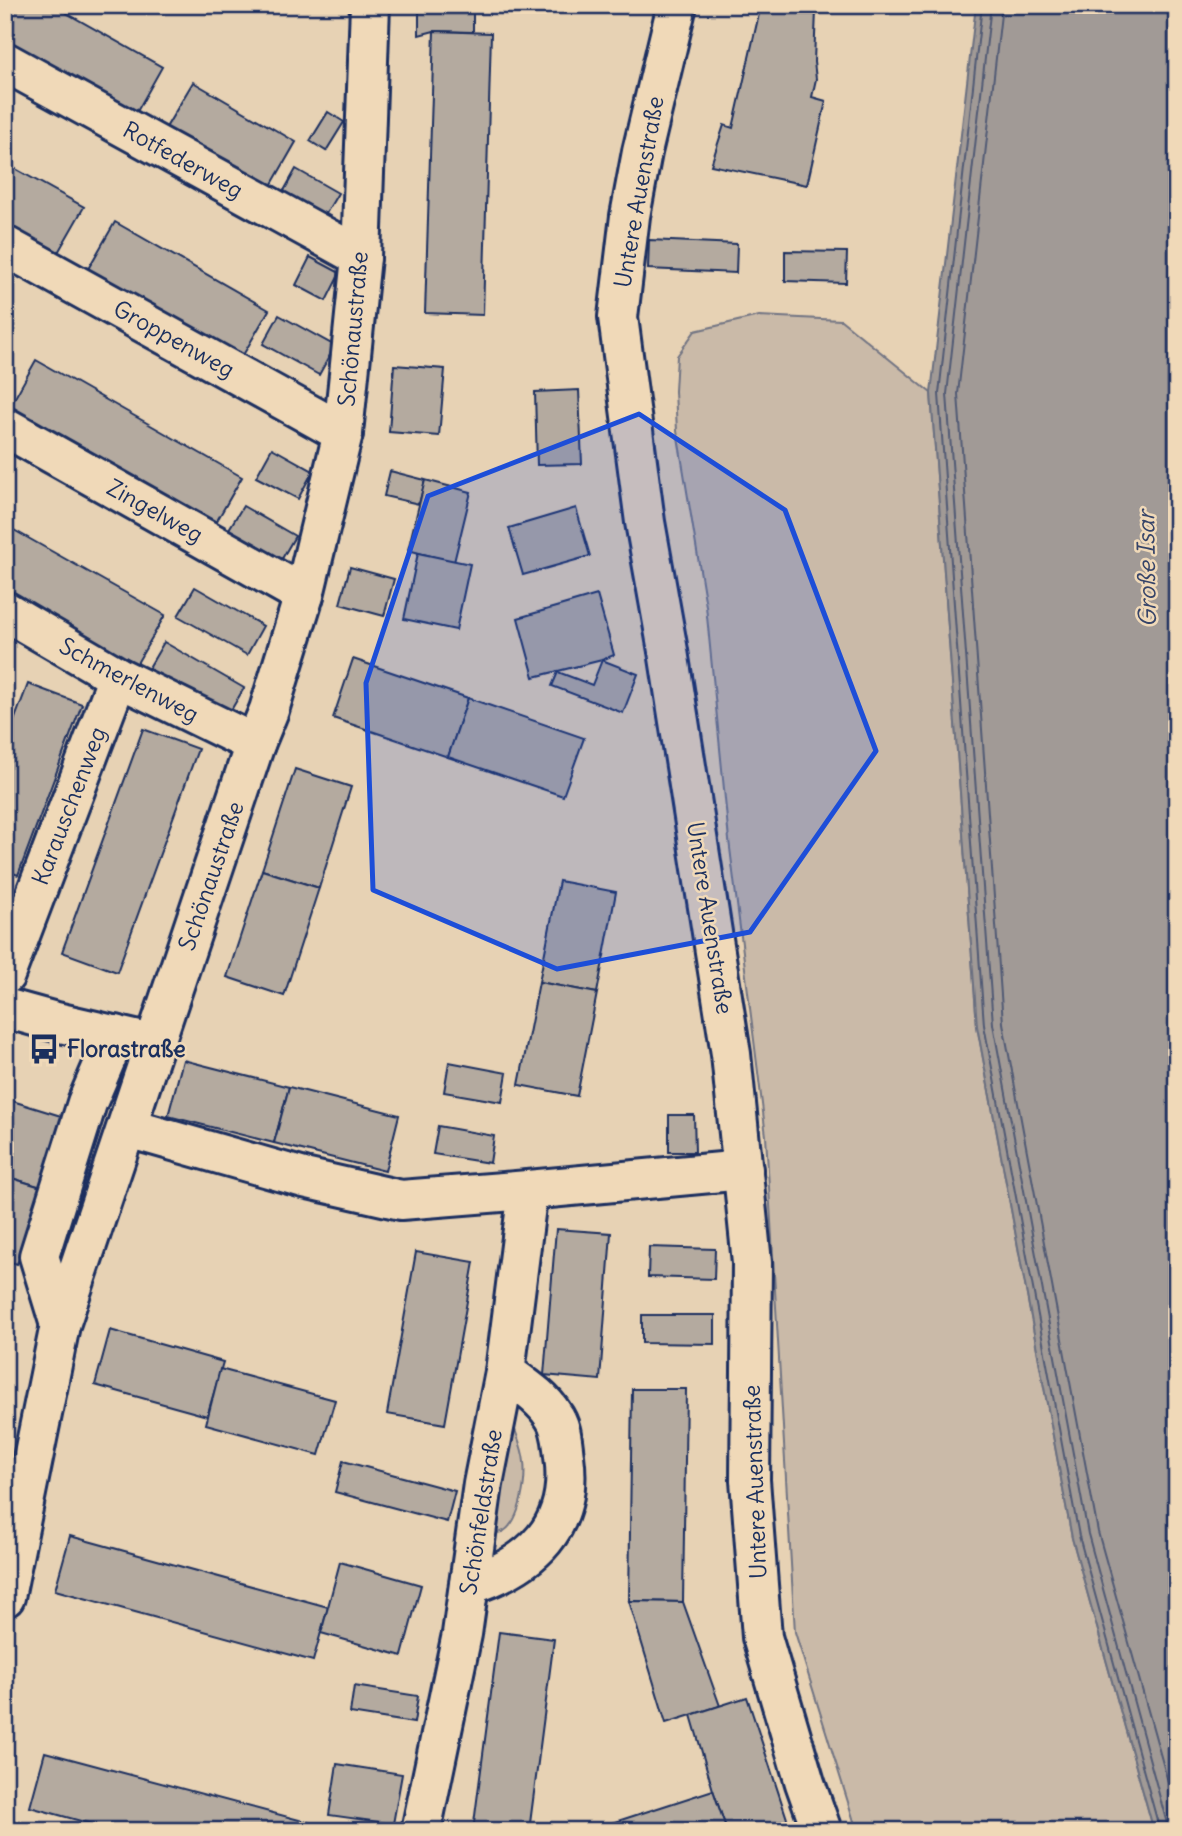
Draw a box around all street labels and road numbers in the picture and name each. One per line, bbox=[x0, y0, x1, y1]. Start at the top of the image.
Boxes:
street label: Untere Auenstraße bbox=[607, 94, 670, 290]
street label: Rotfederweg bbox=[118, 115, 248, 204]
street label: Schönaustraße bbox=[331, 250, 374, 408]
street label: Groppenweg bbox=[109, 293, 240, 384]
street label: Zingelweg bbox=[102, 472, 208, 549]
street label: Schmerlenweg bbox=[55, 631, 204, 728]
street label: Karauschenweg bbox=[25, 723, 112, 889]
street label: Schönaustraße bbox=[171, 797, 250, 954]
street label: Untere Auenstraße bbox=[681, 820, 740, 1016]
street label: Untere Auenstraße bbox=[737, 1384, 772, 1580]
street label: Schönfeldstraße bbox=[453, 1427, 508, 1597]

